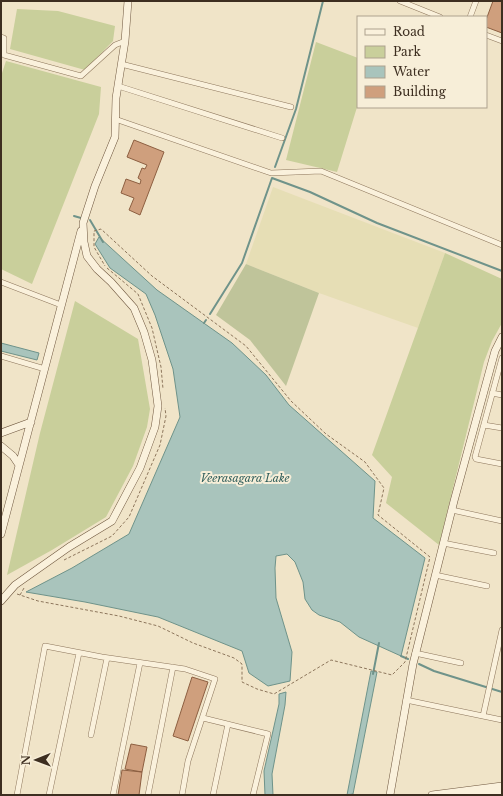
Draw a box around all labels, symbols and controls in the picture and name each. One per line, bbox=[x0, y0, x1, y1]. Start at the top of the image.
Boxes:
legend bbox=[357, 16, 487, 108]
text: Road bbox=[393, 24, 425, 39]
text: Park bbox=[393, 44, 421, 59]
text: Water bbox=[392, 64, 430, 79]
text: Building bbox=[393, 84, 447, 99]
water label: Veerasagara Lake bbox=[200, 471, 290, 485]
north arrow bbox=[16, 740, 56, 780]
text: N bbox=[19, 754, 33, 765]

